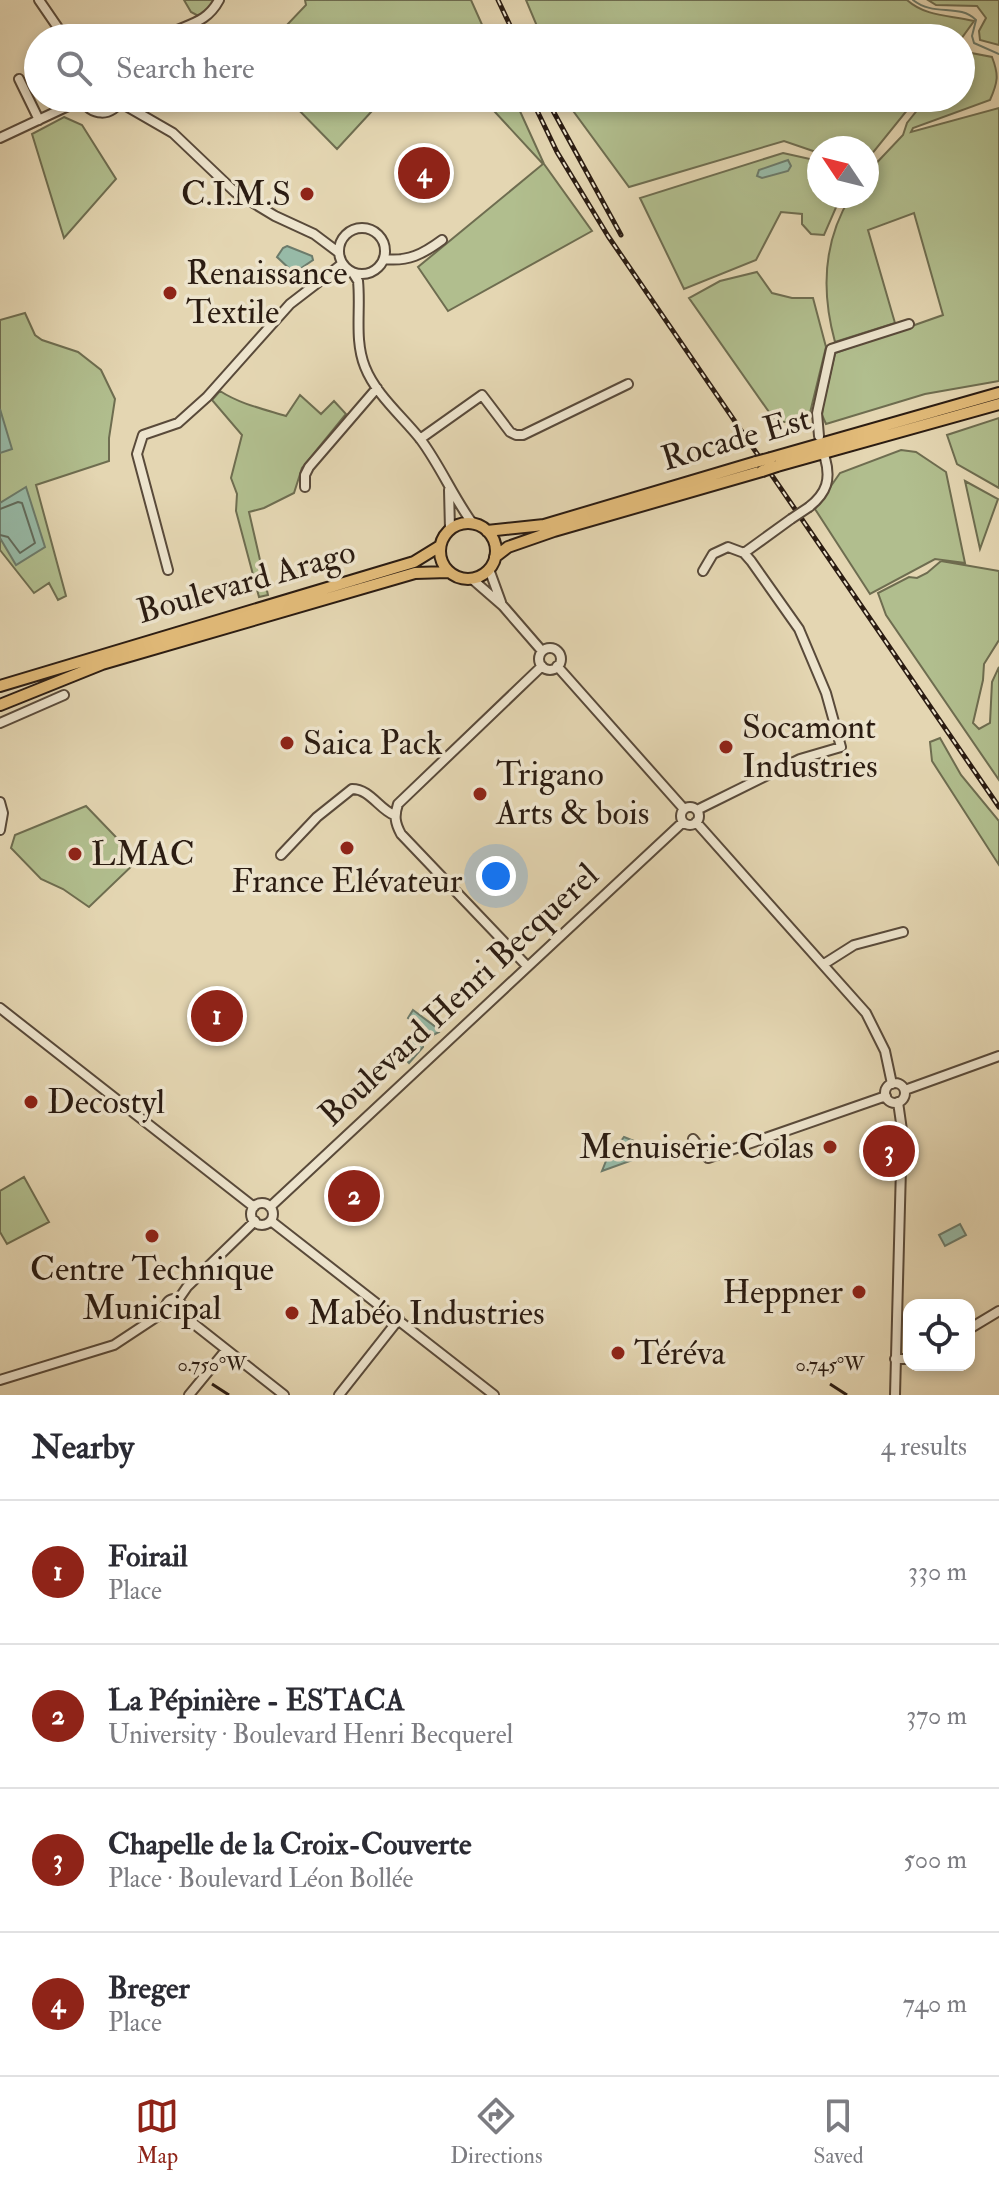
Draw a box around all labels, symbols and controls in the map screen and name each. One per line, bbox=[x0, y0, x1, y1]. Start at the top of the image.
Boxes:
search box bbox=[24, 24, 975, 112]
icon: search bbox=[52, 46, 96, 90]
text: Search here bbox=[116, 50, 255, 87]
north arrow bbox=[807, 136, 879, 208]
pin: 4 bbox=[398, 143, 450, 203]
place label: C.I.M.S bbox=[181, 173, 291, 216]
marker: C.I.M.S bbox=[298, 185, 316, 203]
place label: Renaissance Textile bbox=[186, 252, 348, 334]
marker: Renaissance Textile bbox=[161, 284, 179, 302]
street label: Rocade Est bbox=[656, 397, 816, 481]
street label: Boulevard Arago bbox=[132, 530, 360, 634]
place label: Socamont Industries bbox=[742, 706, 878, 788]
place label: Saica Pack bbox=[303, 722, 443, 765]
marker: Saica Pack bbox=[278, 734, 296, 752]
marker: Socamont Industries bbox=[717, 738, 735, 756]
place label: Trigano Arts & bois bbox=[495, 753, 649, 835]
marker: Trigano Arts & bois bbox=[471, 785, 489, 803]
place label: LMAC bbox=[91, 833, 195, 876]
marker: France Elévateur bbox=[338, 839, 356, 857]
marker: LMAC bbox=[66, 845, 84, 863]
street label: Boulevard Henri Becquerel bbox=[310, 854, 608, 1136]
your location bbox=[476, 856, 516, 896]
place label: France Elévateur bbox=[232, 860, 463, 903]
pin: 1 bbox=[191, 986, 243, 1046]
place label: Decostyl bbox=[47, 1081, 165, 1124]
marker: Decostyl bbox=[22, 1093, 40, 1111]
pin: 3 bbox=[863, 1121, 915, 1181]
place label: Menuiserie Colas bbox=[579, 1126, 814, 1169]
marker: Menuiserie Colas bbox=[821, 1138, 839, 1156]
pin: 2 bbox=[328, 1166, 380, 1226]
marker: Centre Technique Municipal bbox=[143, 1227, 161, 1245]
place label: Centre Technique Municipal bbox=[30, 1248, 274, 1330]
place label: Heppner bbox=[723, 1271, 843, 1314]
marker: Heppner bbox=[850, 1283, 868, 1301]
place label: Mabéo Industries bbox=[308, 1292, 545, 1335]
map controls bbox=[903, 1299, 975, 1371]
button: locate bbox=[903, 1299, 975, 1371]
marker: Mabéo Industries bbox=[283, 1304, 301, 1322]
place label: Téréva bbox=[634, 1332, 726, 1375]
marker: Téréva bbox=[609, 1344, 627, 1362]
text: 0.750°W bbox=[178, 1352, 247, 1377]
text: 0.745°W bbox=[796, 1352, 865, 1377]
text: Nearby bbox=[32, 1426, 134, 1469]
text: 4 results bbox=[881, 1431, 967, 1463]
text: Foirail bbox=[108, 1538, 188, 1575]
text: 1 bbox=[53, 1556, 63, 1588]
text: 330 m bbox=[908, 1556, 967, 1588]
text: Place bbox=[108, 1575, 162, 1607]
text: La Pépinière - ESTACA bbox=[108, 1682, 405, 1719]
text: 2 bbox=[51, 1700, 65, 1732]
text: 370 m bbox=[906, 1700, 967, 1732]
text: University · Boulevard Henri Becquerel bbox=[108, 1719, 513, 1751]
text: Chapelle de la Croix-Couverte bbox=[108, 1826, 472, 1863]
text: 3 bbox=[53, 1844, 63, 1876]
text: 500 m bbox=[903, 1844, 967, 1876]
text: Place · Boulevard Léon Bollée bbox=[108, 1863, 413, 1895]
text: Breger bbox=[108, 1970, 190, 2007]
text: 4 bbox=[51, 1988, 65, 2020]
text: 740 m bbox=[903, 1988, 967, 2020]
text: Place bbox=[108, 2007, 162, 2039]
tab: Map bbox=[135, 2094, 179, 2170]
tab: Directions bbox=[450, 2094, 543, 2170]
tab: Saved bbox=[813, 2094, 864, 2170]

